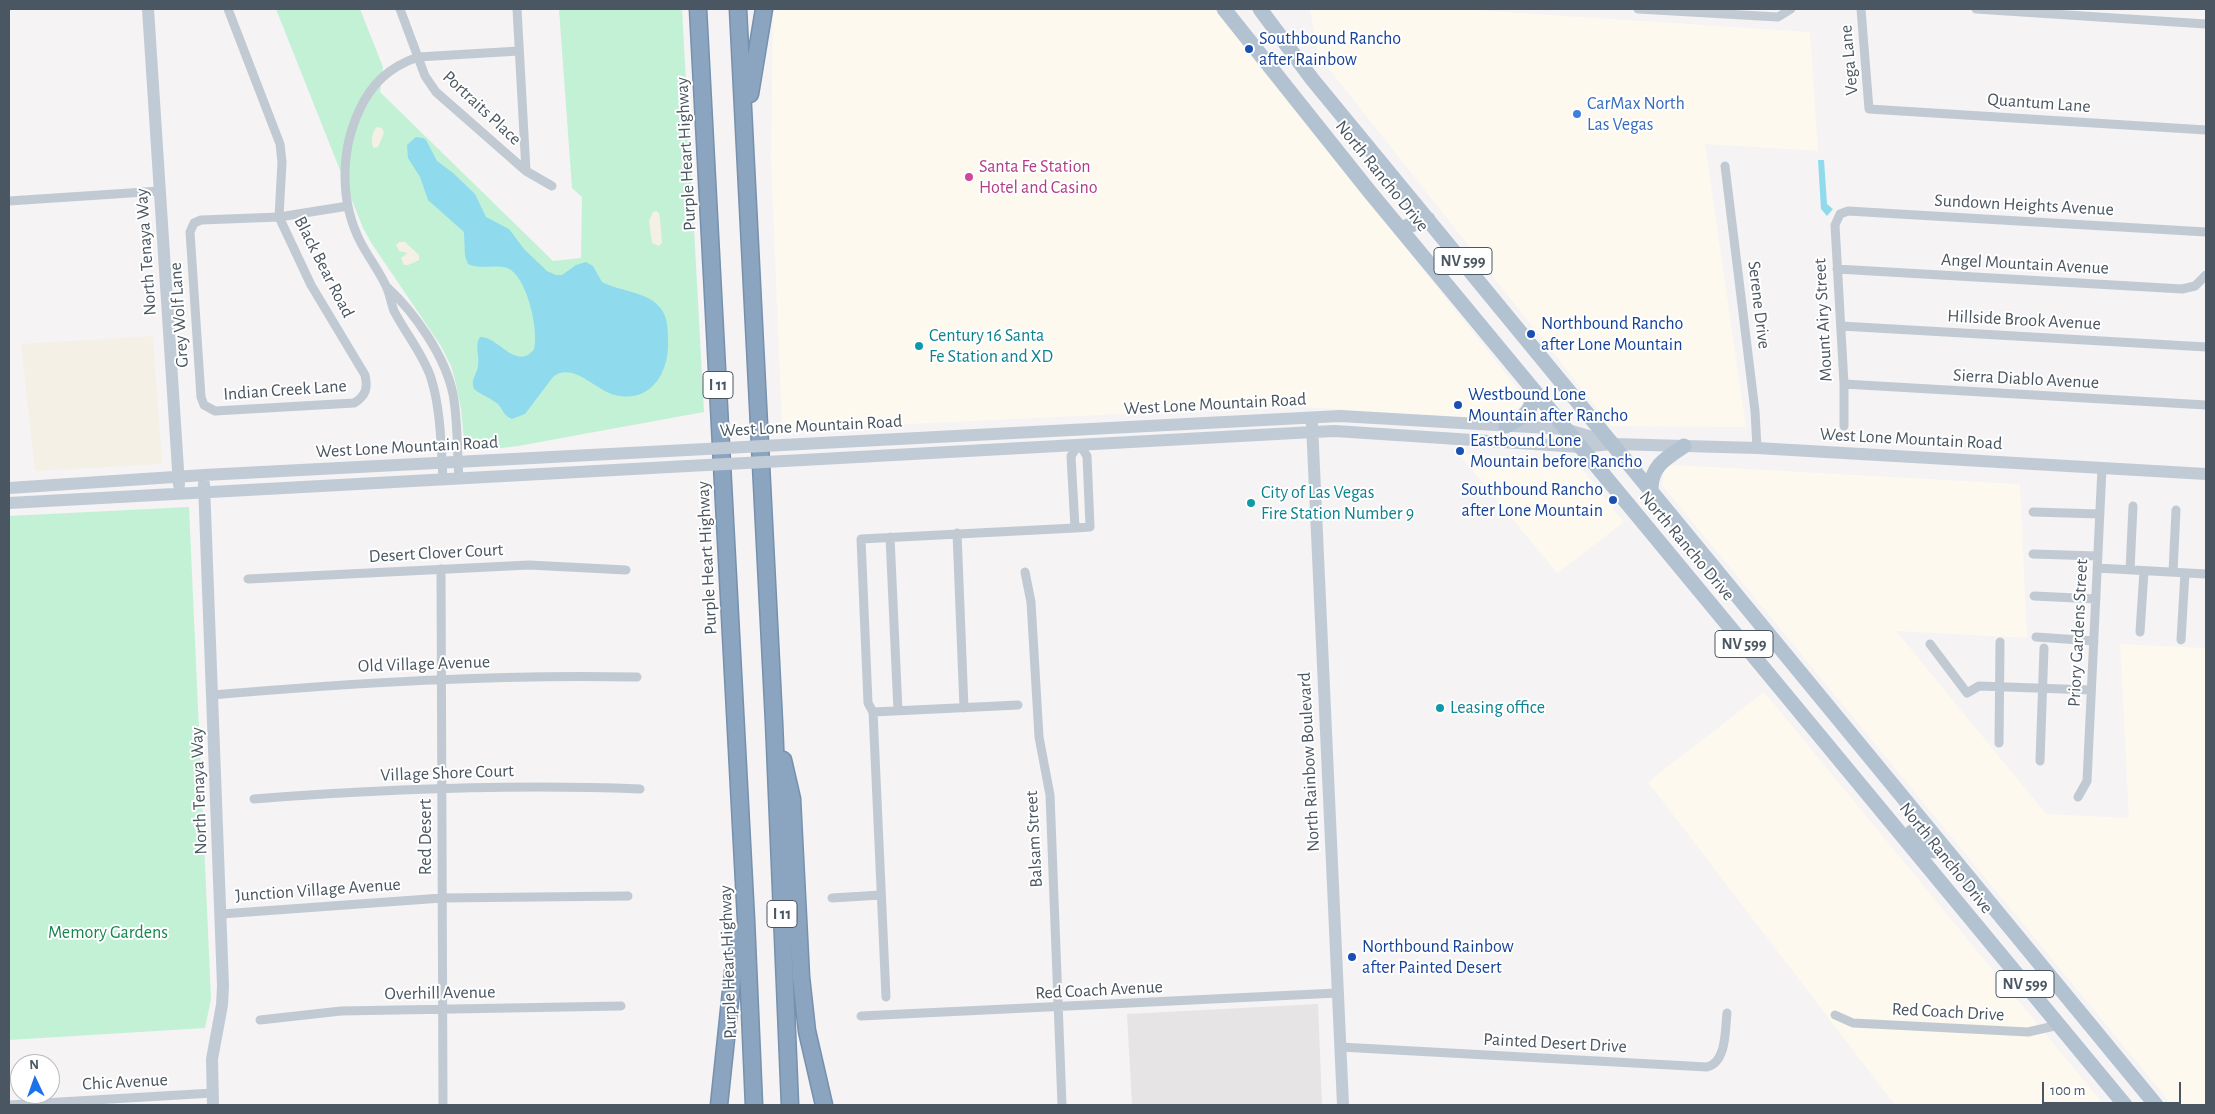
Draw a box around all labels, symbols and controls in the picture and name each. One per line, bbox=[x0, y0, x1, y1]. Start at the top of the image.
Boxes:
street label: Vega Lane bbox=[1835, 24, 1863, 96]
place label: Southbound Rancho after Rainbow bbox=[1259, 28, 1401, 70]
marker: Southbound Rancho after Rainbow bbox=[1243, 43, 1255, 55]
street label: Portraits Place bbox=[438, 66, 526, 150]
street label: Purple Heart Highway bbox=[671, 77, 701, 231]
street label: Quantum Lane bbox=[1987, 89, 2091, 117]
place label: CarMax North Las Vegas bbox=[1587, 93, 1685, 136]
marker: CarMax North Las Vegas bbox=[1571, 108, 1583, 120]
street label: North Rancho Drive bbox=[1330, 116, 1434, 236]
place label: Santa Fe Station Hotel and Casino bbox=[979, 156, 1098, 198]
marker: Santa Fe Station Hotel and Casino bbox=[963, 171, 975, 183]
street label: North Tenaya Way bbox=[131, 188, 161, 316]
street label: Sundown Heights Avenue bbox=[1934, 190, 2114, 220]
street label: Black Bear Road bbox=[289, 213, 359, 321]
road number: NV 599 bbox=[1434, 248, 1492, 274]
street label: Angel Mountain Avenue bbox=[1940, 249, 2110, 279]
street label: Mount Airy Street bbox=[1809, 258, 1837, 382]
street label: Serene Drive bbox=[1743, 260, 1775, 350]
street label: Grey Wolf Lane bbox=[165, 262, 193, 368]
street label: Hillside Brook Avenue bbox=[1947, 305, 2101, 335]
place label: Northbound Rancho after Lone Mountain bbox=[1541, 313, 1683, 356]
place label: Century 16 Santa Fe Station and XD bbox=[929, 325, 1053, 368]
marker: Northbound Rancho after Lone Mountain bbox=[1525, 328, 1537, 340]
marker: Century 16 Santa Fe Station and XD bbox=[913, 340, 925, 352]
street label: Sierra Diablo Avenue bbox=[1952, 364, 2100, 394]
road number: I 11 bbox=[703, 372, 733, 398]
street label: Indian Creek Lane bbox=[223, 375, 347, 405]
place label: Westbound Lone Mountain after Rancho bbox=[1468, 384, 1628, 426]
street label: West Lone Mountain Road bbox=[1123, 388, 1307, 420]
marker: Westbound Lone Mountain after Rancho bbox=[1452, 399, 1464, 411]
street label: West Lone Mountain Road bbox=[719, 410, 903, 442]
street label: West Lone Mountain Road bbox=[1819, 423, 2003, 455]
place label: Eastbound Lone Mountain before Rancho bbox=[1470, 430, 1642, 472]
street label: West Lone Mountain Road bbox=[315, 431, 499, 463]
marker: Eastbound Lone Mountain before Rancho bbox=[1454, 445, 1466, 457]
place label: Southbound Rancho after Lone Mountain bbox=[1461, 479, 1603, 522]
street label: Purple Heart Highway bbox=[692, 481, 722, 635]
place label: City of Las Vegas Fire Station Number 9 bbox=[1261, 482, 1414, 524]
street label: North Rancho Drive bbox=[1635, 487, 1739, 605]
marker: Southbound Rancho after Lone Mountain bbox=[1607, 494, 1619, 506]
marker: City of Las Vegas Fire Station Number 9 bbox=[1245, 497, 1257, 509]
street label: Desert Clover Court bbox=[368, 539, 504, 567]
street label: Priory Gardens Street bbox=[2063, 558, 2093, 708]
road number: NV 599 bbox=[1715, 630, 1773, 658]
street label: Old Village Avenue bbox=[357, 651, 491, 677]
street label: North Rainbow Boulevard bbox=[1294, 672, 1324, 852]
place label: Leasing office bbox=[1450, 697, 1545, 719]
marker: Leasing office bbox=[1434, 702, 1446, 714]
street label: North Tenaya Way bbox=[186, 727, 212, 855]
street label: Village Shore Court bbox=[380, 760, 514, 786]
street label: Balsam Street bbox=[1021, 790, 1047, 888]
street label: North Rancho Drive bbox=[1894, 798, 1998, 918]
street label: Red Desert bbox=[415, 799, 437, 875]
street label: Junction Village Avenue bbox=[235, 873, 401, 907]
street label: Purple Heart Highway bbox=[715, 885, 741, 1039]
road number: I 11 bbox=[767, 901, 797, 928]
park label: Memory Gardens bbox=[48, 922, 168, 944]
place label: Northbound Rainbow after Painted Desert bbox=[1362, 936, 1514, 979]
marker: Northbound Rainbow after Painted Desert bbox=[1346, 951, 1358, 963]
road number: NV 599 bbox=[1996, 971, 2054, 998]
street label: Red Coach Avenue bbox=[1035, 976, 1163, 1004]
street label: Overhill Avenue bbox=[384, 981, 496, 1005]
street label: Red Coach Drive bbox=[1891, 998, 2005, 1026]
street label: Painted Desert Drive bbox=[1483, 1028, 1627, 1058]
north arrow bbox=[10, 1054, 60, 1104]
text: N bbox=[29, 1058, 39, 1072]
street label: Chic Avenue bbox=[82, 1069, 168, 1095]
scale bar bbox=[2045, 1072, 2184, 1104]
text: 100 m bbox=[2050, 1083, 2085, 1098]

